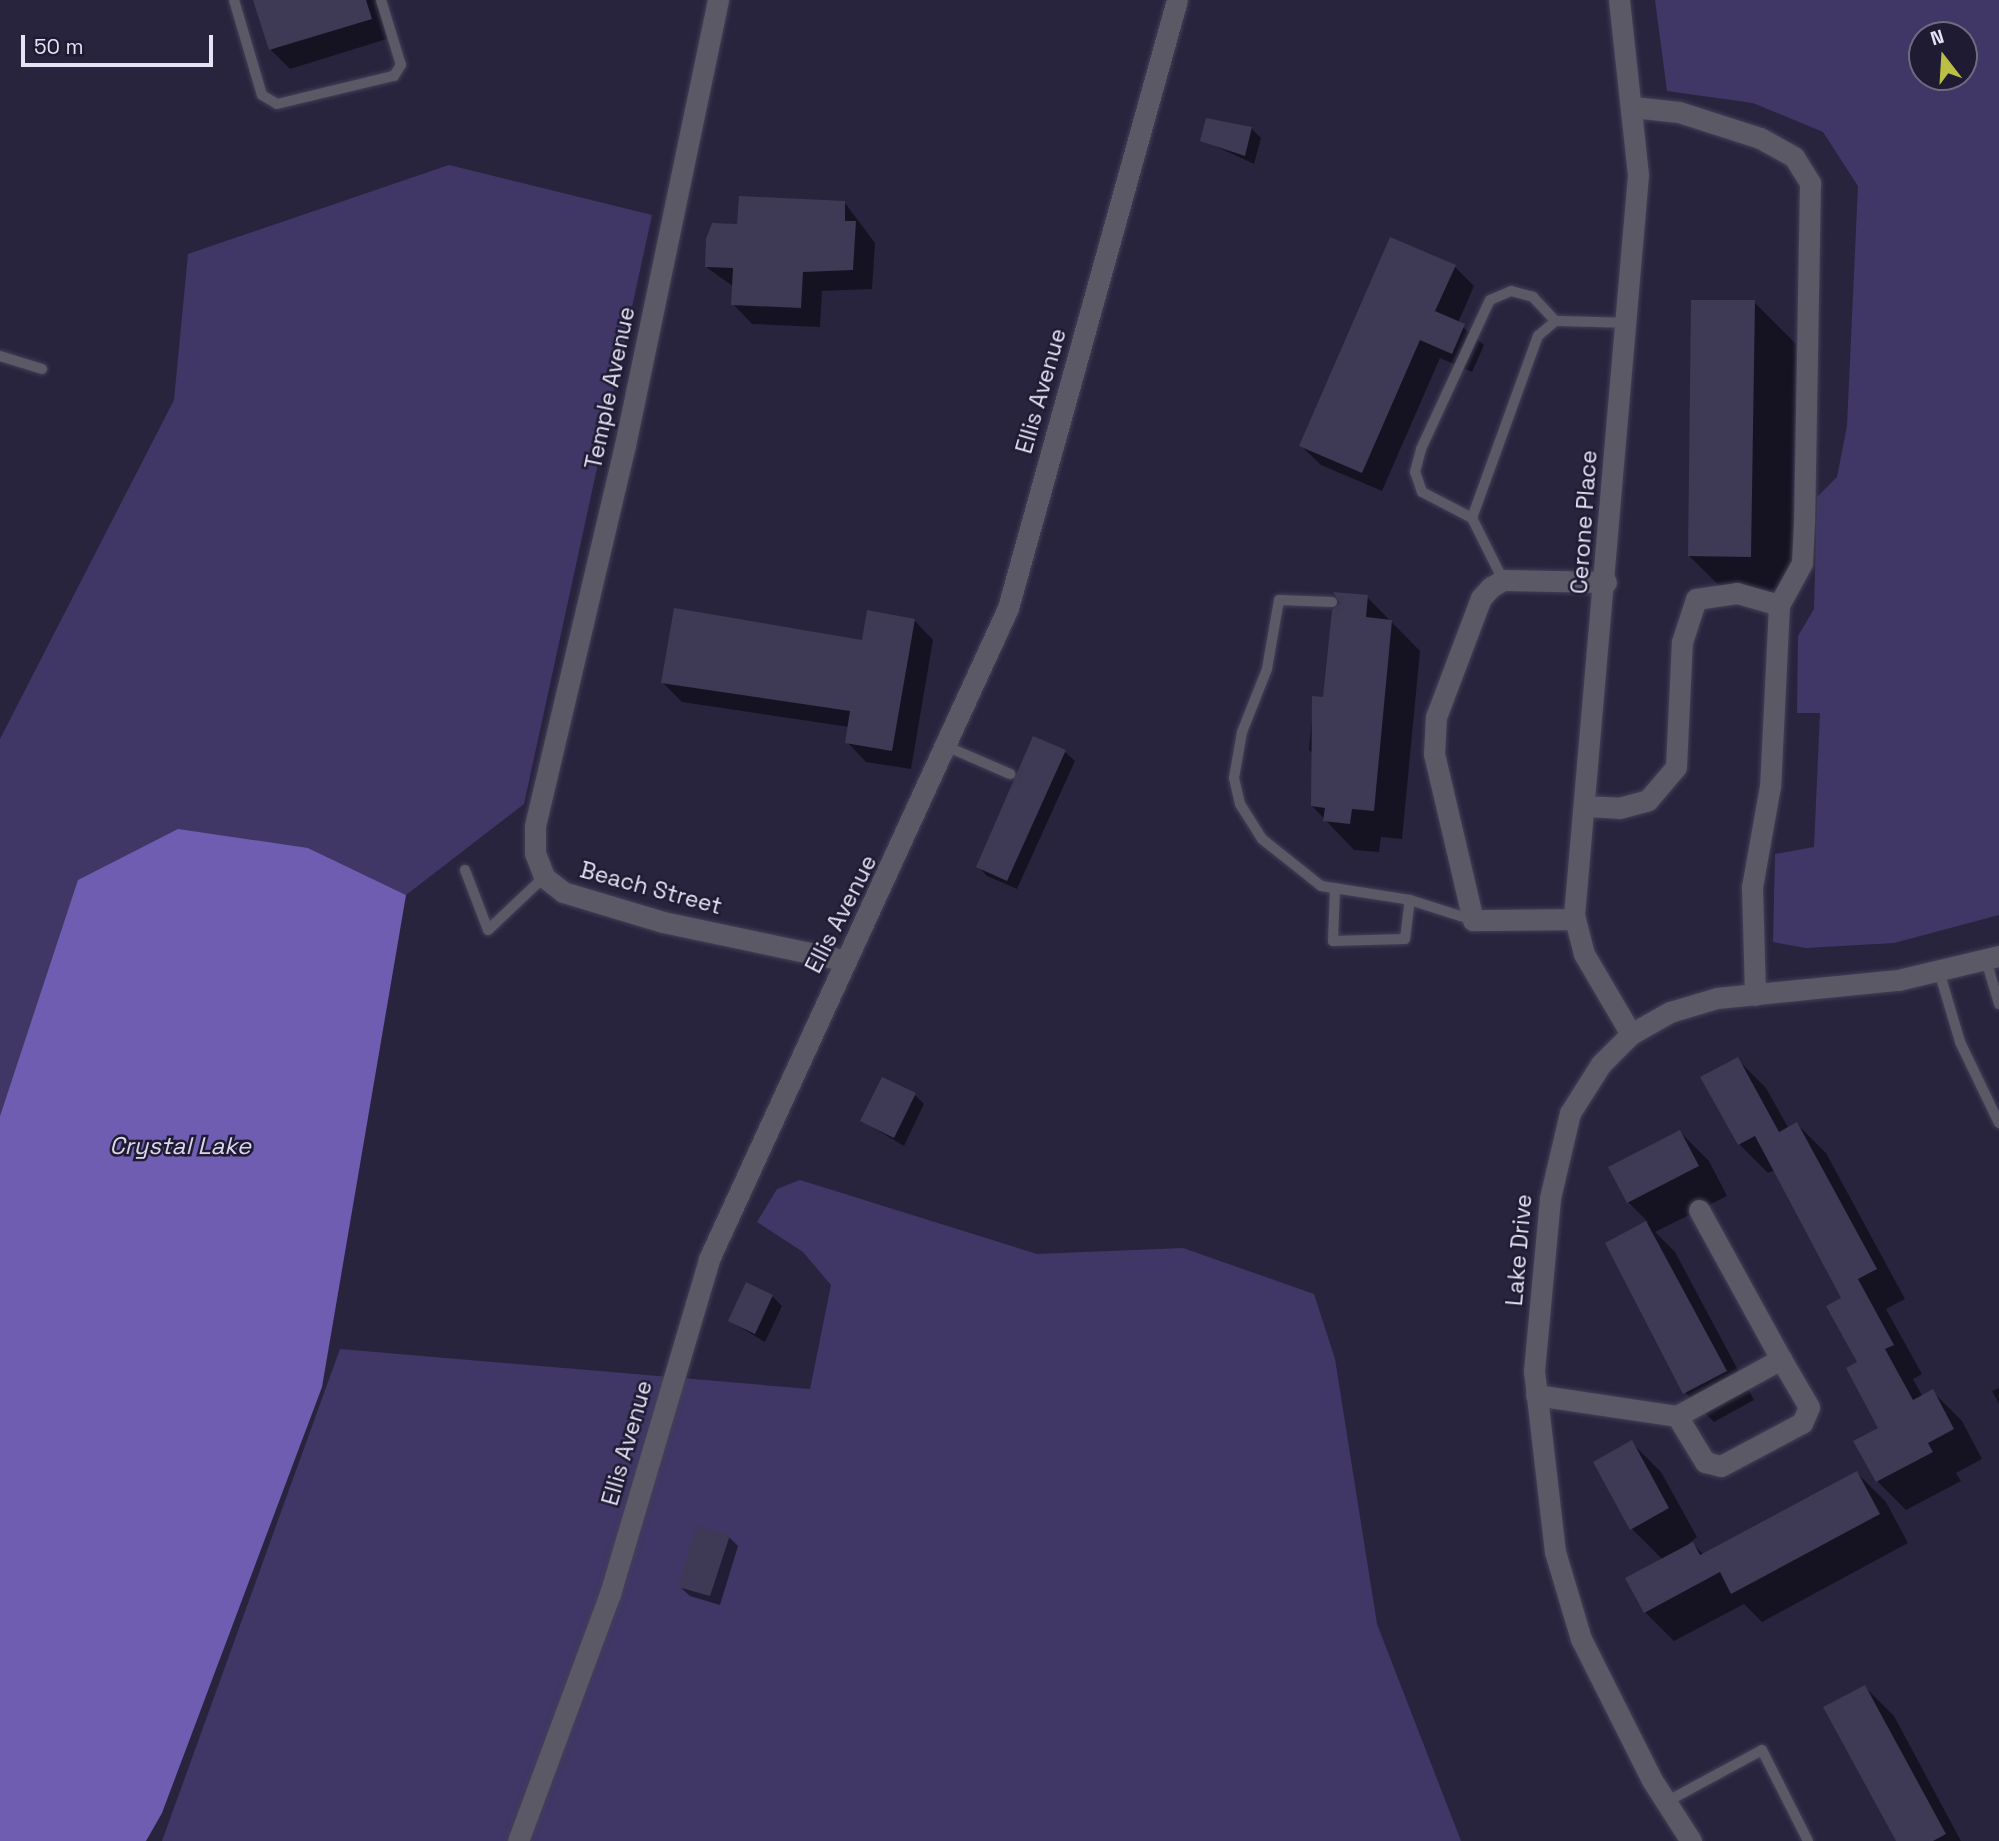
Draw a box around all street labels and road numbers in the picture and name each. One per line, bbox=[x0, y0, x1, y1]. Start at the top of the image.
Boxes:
street label: Temple Avenue bbox=[579, 304, 641, 472]
street label: Ellis Avenue bbox=[1010, 325, 1072, 457]
street label: Cerone Place bbox=[1565, 449, 1603, 595]
street label: Ellis Avenue bbox=[799, 850, 883, 978]
street label: Beach Street bbox=[577, 856, 725, 920]
street label: Lake Drive bbox=[1500, 1193, 1538, 1307]
street label: Ellis Avenue bbox=[596, 1377, 658, 1509]

